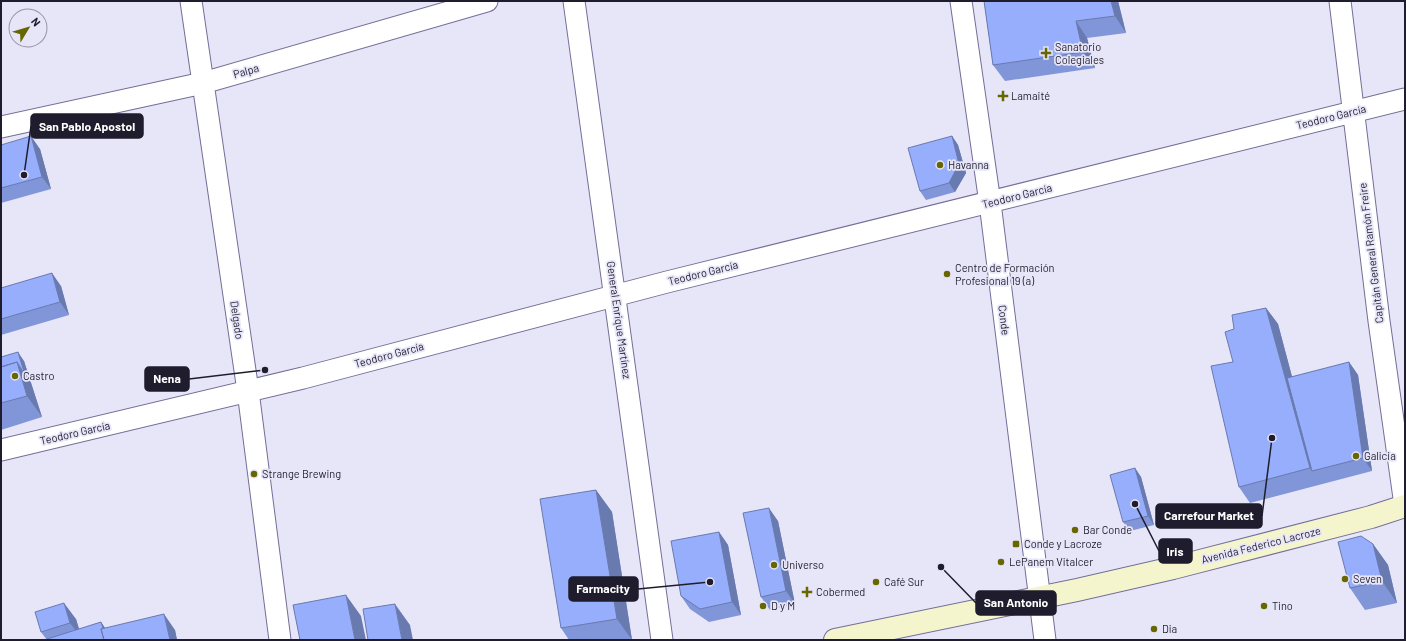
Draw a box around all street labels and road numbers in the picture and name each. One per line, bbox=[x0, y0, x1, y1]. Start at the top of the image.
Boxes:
street label: Palpa bbox=[231, 61, 260, 80]
street label: Teodoro García bbox=[1295, 102, 1367, 131]
street label: Teodoro García bbox=[981, 181, 1053, 210]
street label: Capitán General Ramón Freire bbox=[1355, 182, 1386, 324]
street label: Teodoro García bbox=[667, 258, 739, 287]
street label: General Enrique Martínez bbox=[605, 260, 634, 380]
street label: Delgado bbox=[228, 300, 247, 340]
street label: Conde bbox=[996, 304, 1013, 336]
street label: Teodoro García bbox=[353, 339, 425, 370]
street label: Teodoro García bbox=[39, 418, 111, 447]
street label: Avenida Federico Lacroze bbox=[1200, 523, 1322, 566]

